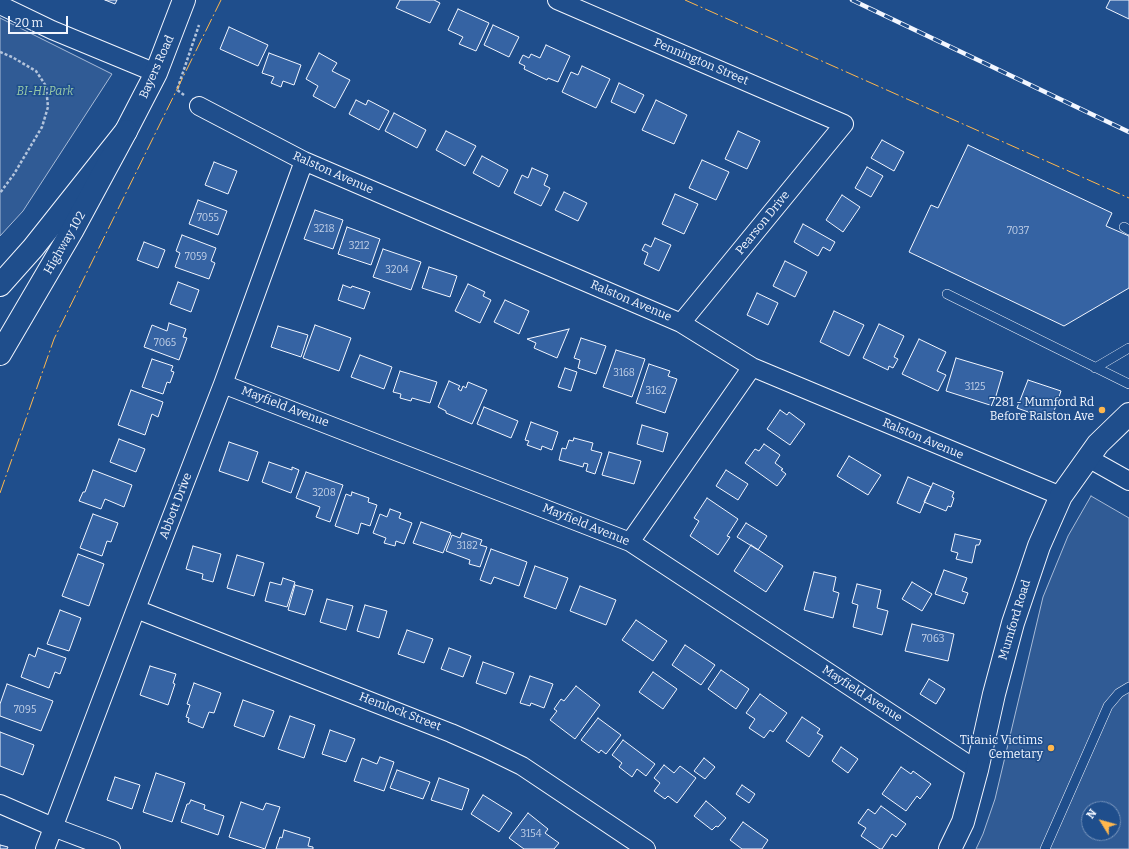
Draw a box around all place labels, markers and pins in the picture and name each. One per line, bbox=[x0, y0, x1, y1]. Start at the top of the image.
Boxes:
place label: 7281 - Mumford Rd Before Ralston Ave bbox=[989, 396, 1094, 424]
marker: 7281 - Mumford Rd Before Ralston Ave bbox=[1097, 405, 1107, 415]
place label: Titanic Victims Cemetary bbox=[960, 734, 1043, 762]
marker: Titanic Victims Cemetary bbox=[1046, 743, 1056, 753]

